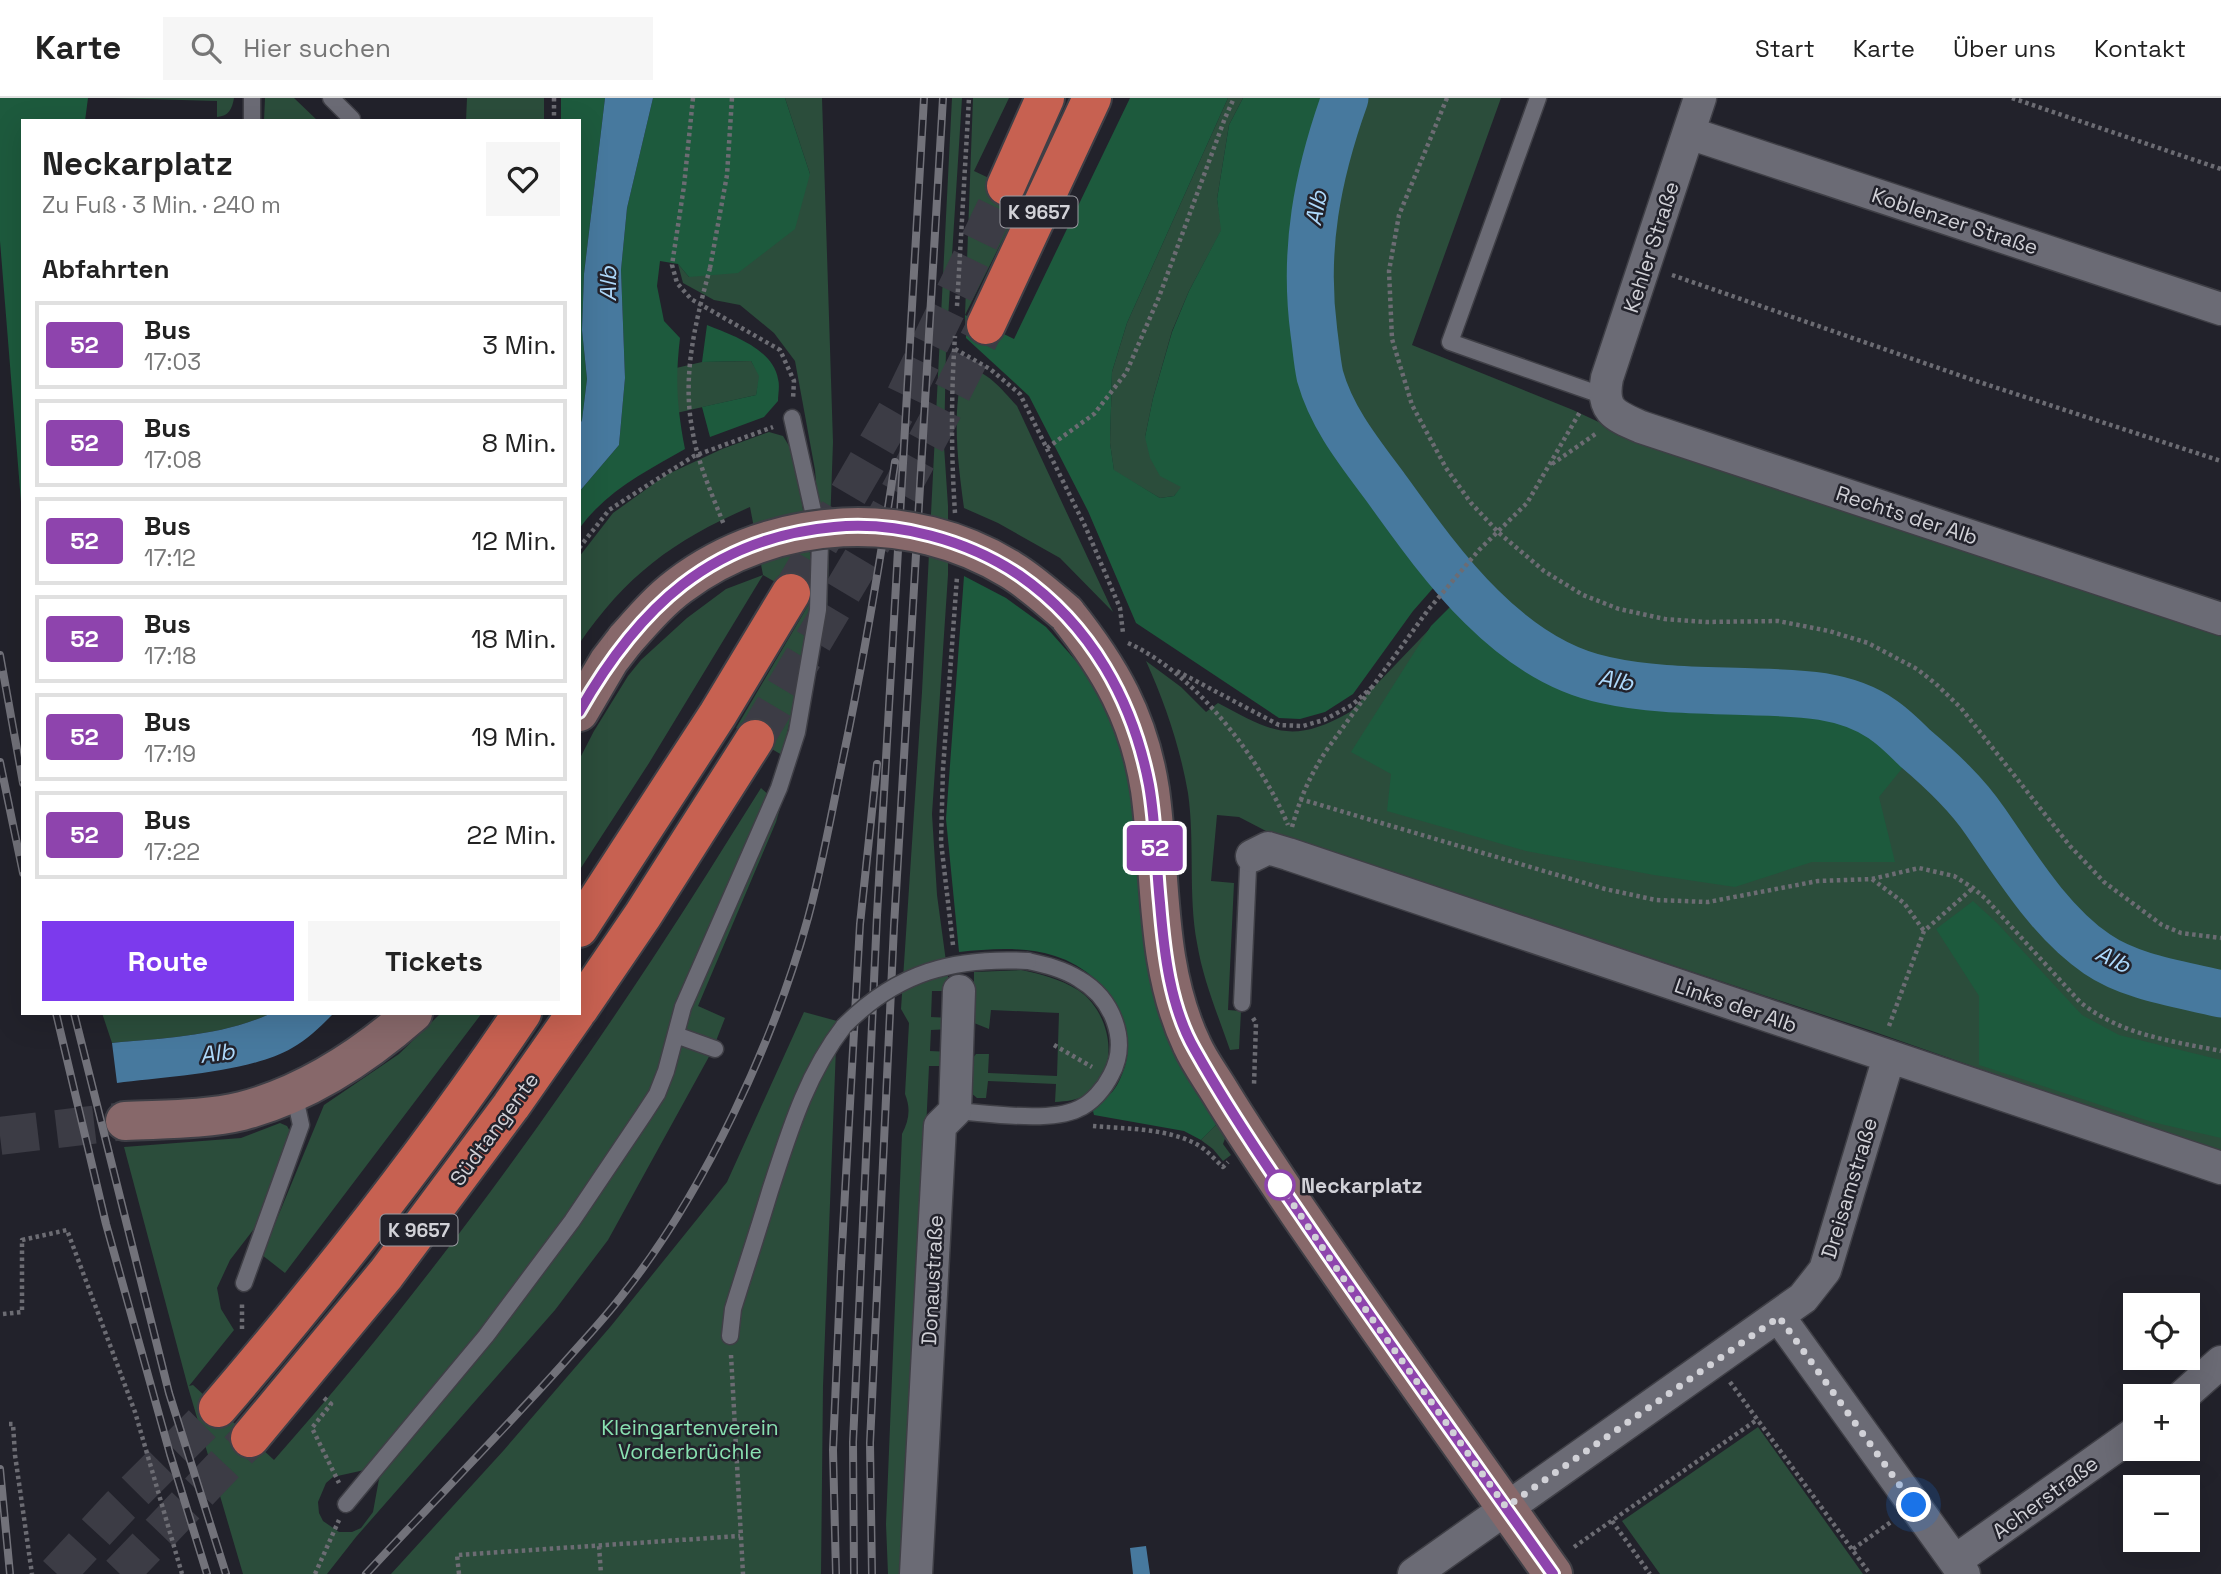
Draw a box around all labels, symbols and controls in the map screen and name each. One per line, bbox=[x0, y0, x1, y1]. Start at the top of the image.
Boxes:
search box bbox=[163, 17, 653, 80]
text: Karte bbox=[35, 27, 121, 69]
icon: search bbox=[187, 29, 225, 67]
text: Hier suchen bbox=[243, 31, 391, 65]
text: Start bbox=[1755, 33, 1815, 64]
text: Karte bbox=[1853, 33, 1915, 64]
text: Über uns bbox=[1953, 33, 2056, 64]
text: Kontakt bbox=[2094, 33, 2186, 64]
button: heart bbox=[486, 142, 560, 216]
text: Neckarplatz bbox=[42, 143, 233, 185]
street label: Kehler Straße bbox=[1617, 178, 1685, 316]
street label: Koblenzer Straße bbox=[1868, 181, 2042, 261]
water label: Alb bbox=[1298, 187, 1334, 228]
text: Zu Fuß · 3 Min. · 240 m bbox=[42, 190, 281, 220]
road number: K 9657 bbox=[1000, 196, 1078, 228]
text: Abfahrten bbox=[42, 252, 170, 286]
water label: Alb bbox=[593, 265, 623, 301]
text: Bus bbox=[144, 313, 191, 347]
text: 3 Min. bbox=[482, 328, 556, 362]
text: 52 bbox=[70, 329, 99, 360]
text: 17:03 bbox=[144, 347, 201, 377]
text: Bus bbox=[144, 411, 191, 445]
text: 8 Min. bbox=[482, 426, 556, 460]
text: 52 bbox=[70, 427, 99, 458]
text: 17:08 bbox=[144, 445, 201, 475]
street label: Rechts der Alb bbox=[1833, 479, 1981, 551]
text: Bus bbox=[144, 509, 191, 543]
text: 12 Min. bbox=[471, 524, 556, 558]
text: 52 bbox=[70, 525, 99, 556]
text: 17:12 bbox=[144, 543, 196, 573]
text: Bus bbox=[144, 607, 191, 641]
text: 18 Min. bbox=[471, 622, 556, 656]
text: 52 bbox=[70, 623, 99, 654]
text: 17:18 bbox=[144, 641, 196, 671]
water label: Alb bbox=[1596, 662, 1637, 698]
text: Bus bbox=[144, 705, 191, 739]
text: 19 Min. bbox=[471, 720, 556, 754]
text: 52 bbox=[70, 721, 99, 752]
text: 17:19 bbox=[144, 739, 196, 769]
text: Bus bbox=[144, 803, 191, 837]
text: 22 Min. bbox=[467, 818, 556, 852]
text: 52 bbox=[70, 819, 99, 850]
line badge: 52 bbox=[1124, 825, 1186, 871]
text: 52 bbox=[1141, 832, 1169, 863]
text: 17:22 bbox=[144, 837, 200, 867]
button: Route bbox=[42, 921, 294, 1001]
button: Tickets bbox=[308, 921, 560, 1001]
water label: Alb bbox=[2091, 938, 2136, 981]
street label: Links der Alb bbox=[1671, 971, 1801, 1039]
water label: Alb bbox=[198, 1036, 237, 1070]
street label: Südtangente bbox=[444, 1067, 544, 1191]
street label: Dreisamstraße bbox=[1815, 1114, 1883, 1262]
marker: Neckarplatz bbox=[1265, 1170, 1295, 1200]
place label: Neckarplatz bbox=[1301, 1172, 1422, 1199]
road number: K 9657 bbox=[380, 1214, 458, 1246]
street label: Donaustraße bbox=[915, 1214, 949, 1346]
map controls bbox=[2123, 1293, 2200, 1552]
button: locate bbox=[2123, 1293, 2200, 1370]
button: + bbox=[2123, 1384, 2200, 1461]
park label: Kleingartenverein Vorderbrüchle bbox=[601, 1414, 779, 1465]
street label: Acherstraße bbox=[1987, 1449, 2103, 1545]
button: − bbox=[2123, 1475, 2200, 1552]
your location bbox=[1896, 1487, 1931, 1522]

